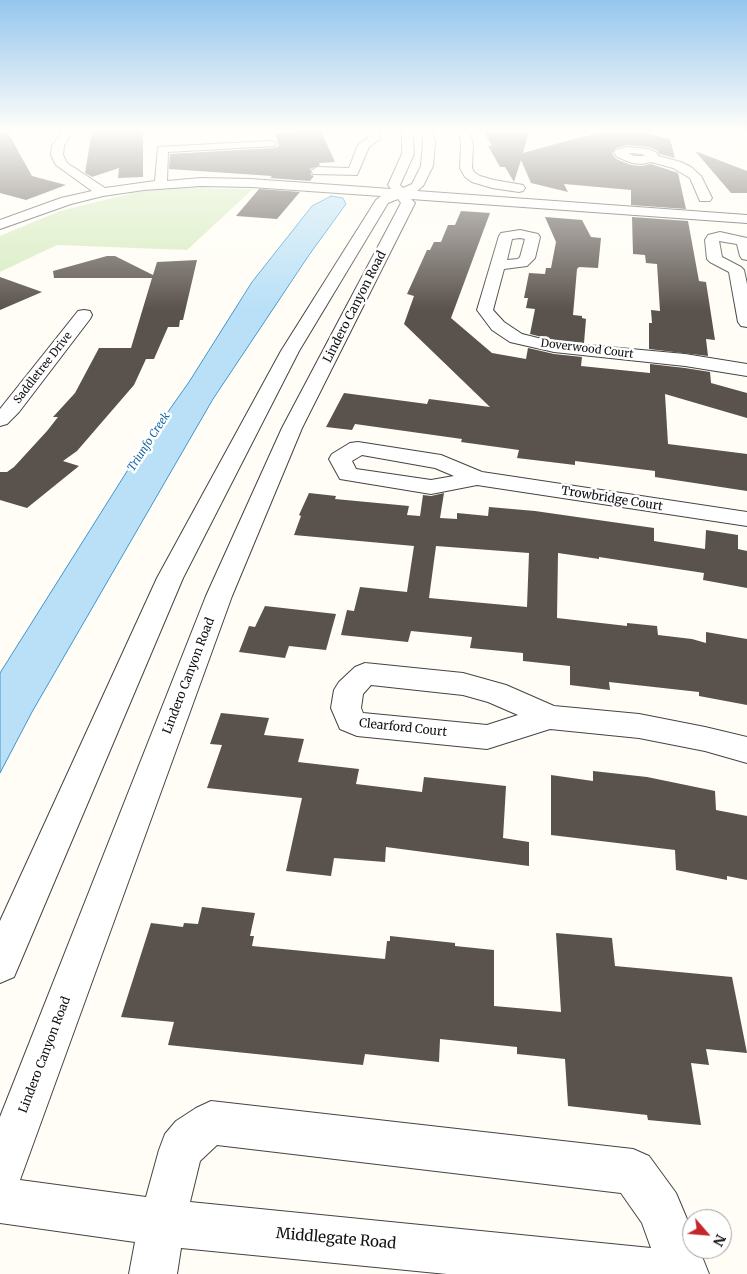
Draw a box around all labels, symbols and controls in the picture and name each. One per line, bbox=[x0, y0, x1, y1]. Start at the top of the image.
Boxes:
street label: Lindero Canyon Road bbox=[321, 249, 389, 365]
street label: Saddletree Drive bbox=[11, 330, 75, 406]
street label: Doverwood Court bbox=[540, 337, 634, 361]
water label: Triunfo Creek bbox=[125, 410, 173, 474]
street label: Trowbridge Court bbox=[560, 484, 664, 514]
street label: Lindero Canyon Road bbox=[160, 616, 218, 736]
street label: Clearford Court bbox=[358, 716, 448, 740]
street label: Lindero Canyon Road bbox=[16, 995, 74, 1115]
north arrow bbox=[682, 1209, 732, 1259]
street label: Middlegate Road bbox=[275, 1225, 397, 1253]
text: N bbox=[709, 1231, 730, 1249]

